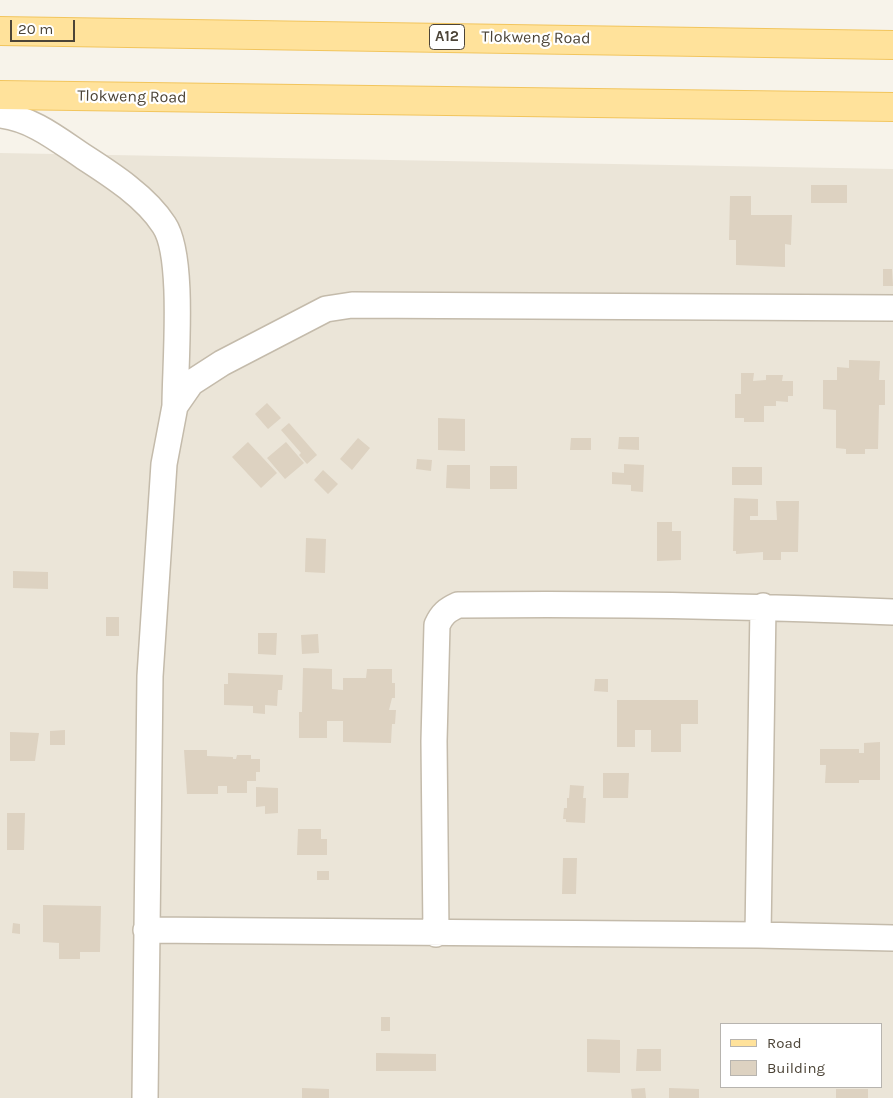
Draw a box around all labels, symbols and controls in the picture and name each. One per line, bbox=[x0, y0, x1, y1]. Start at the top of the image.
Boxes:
scale bar bbox=[12, 10, 78, 42]
text: 20 m bbox=[18, 20, 53, 38]
road number: A12 bbox=[430, 24, 464, 50]
street label: Tlokweng Road bbox=[481, 27, 591, 49]
street label: Tlokweng Road bbox=[77, 86, 187, 108]
legend bbox=[720, 1023, 883, 1088]
text: Road bbox=[767, 1034, 802, 1052]
text: Building bbox=[767, 1059, 825, 1077]

